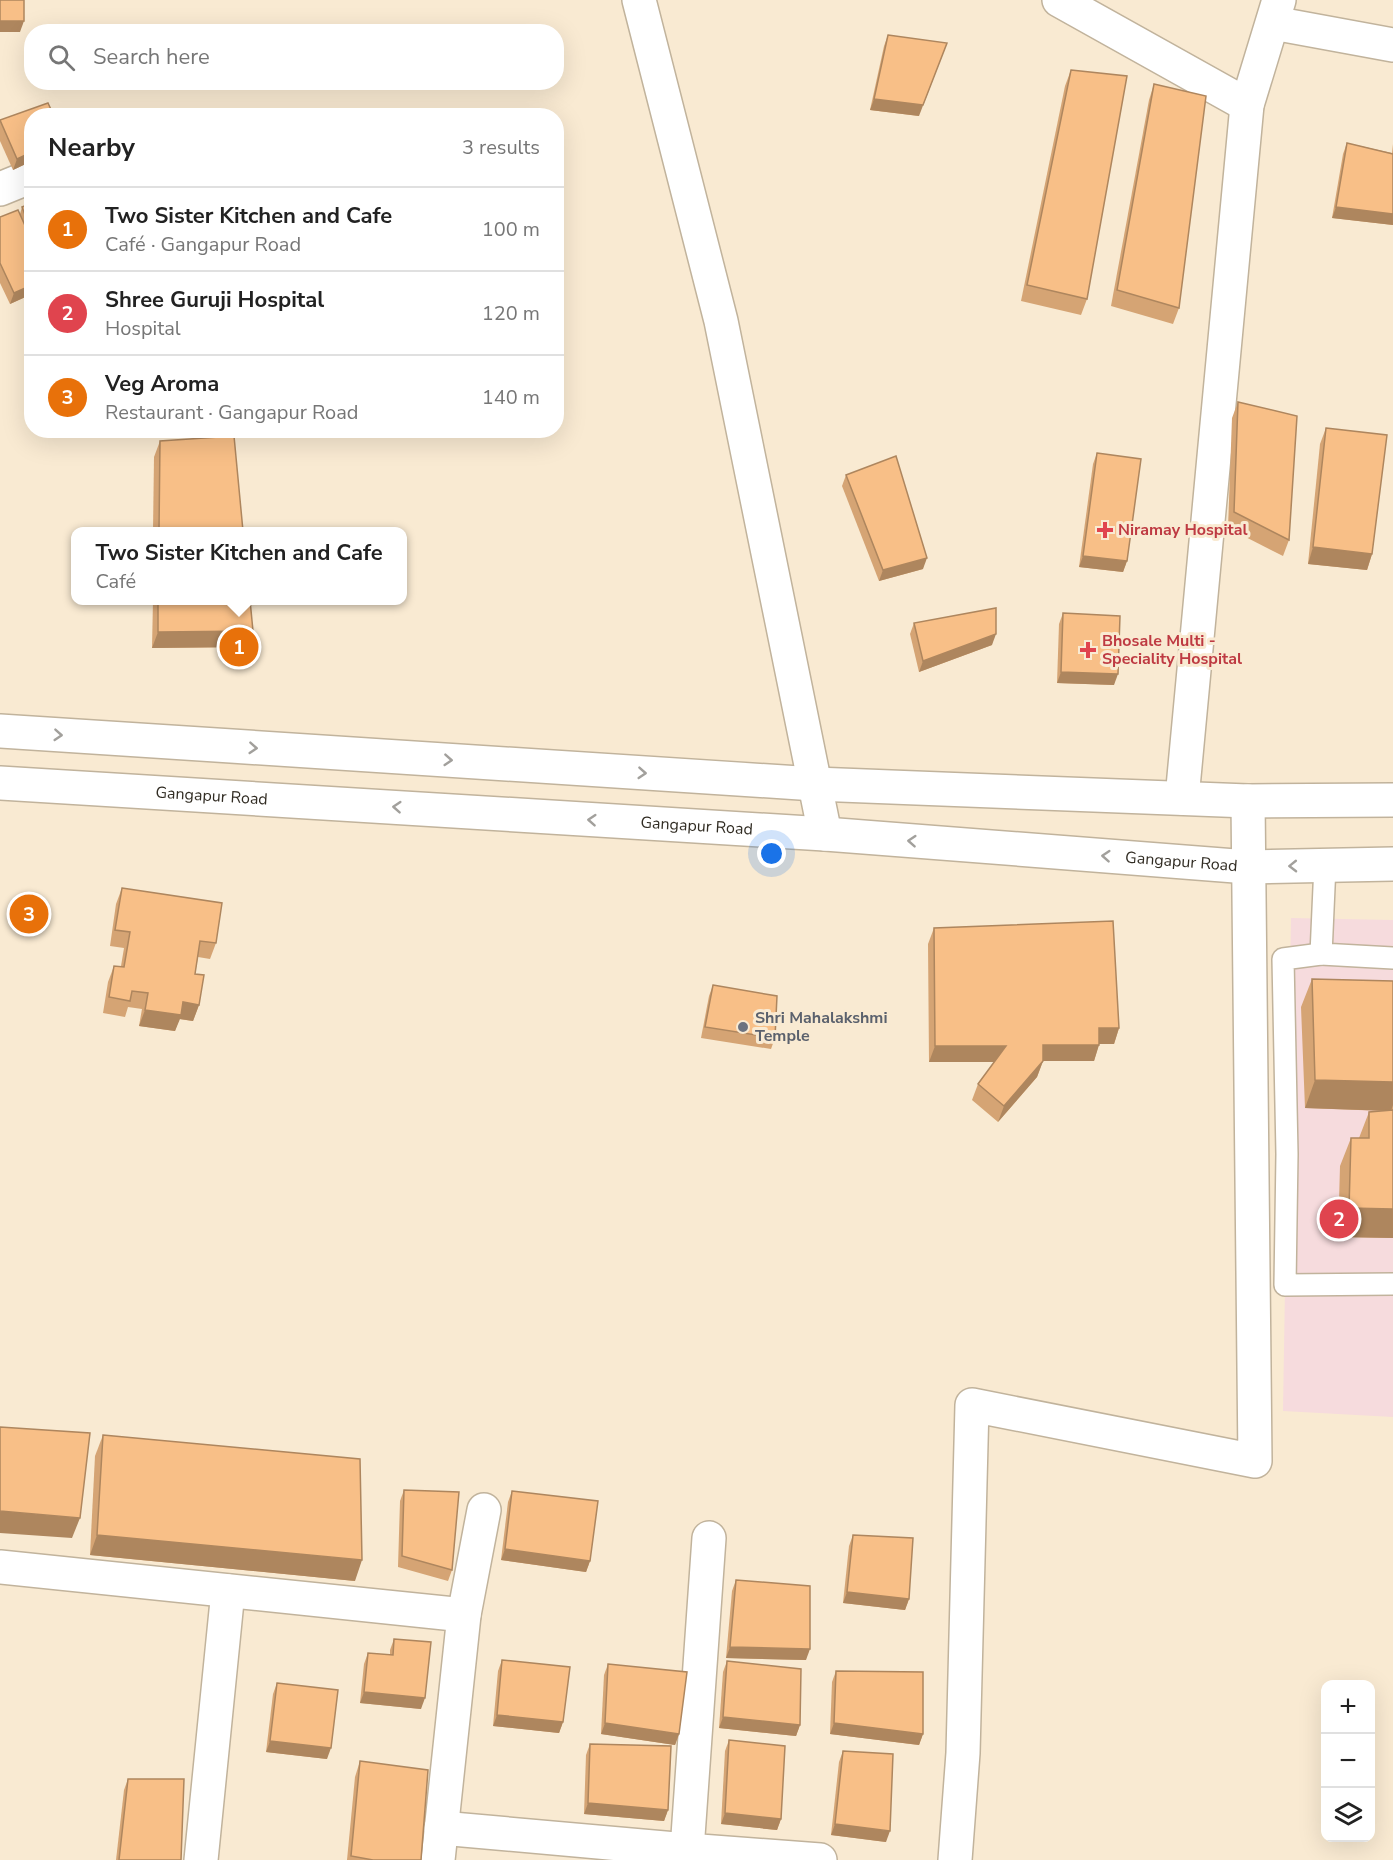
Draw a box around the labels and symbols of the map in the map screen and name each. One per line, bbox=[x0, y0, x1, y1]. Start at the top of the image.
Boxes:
place label: Niramay Hospital bbox=[1118, 519, 1248, 541]
marker: Niramay Hospital bbox=[1096, 521, 1114, 539]
pin: 1 bbox=[220, 624, 258, 670]
place label: Bhosale Multi - Speciality Hospital bbox=[1102, 630, 1242, 670]
marker: Bhosale Multi - Speciality Hospital bbox=[1079, 641, 1097, 659]
one-way arrow bbox=[54, 728, 63, 741]
one-way arrow bbox=[248, 741, 257, 754]
one-way arrow bbox=[443, 754, 452, 767]
one-way arrow bbox=[638, 767, 647, 780]
street label: Gangapur Road bbox=[155, 782, 268, 811]
one-way arrow bbox=[392, 801, 401, 814]
street label: Gangapur Road bbox=[640, 812, 753, 841]
one-way arrow bbox=[587, 813, 596, 826]
one-way arrow bbox=[907, 835, 916, 848]
your location bbox=[757, 839, 786, 868]
street label: Gangapur Road bbox=[1124, 846, 1238, 877]
one-way arrow bbox=[1102, 850, 1111, 863]
one-way arrow bbox=[1288, 860, 1297, 872]
pin: 3 bbox=[9, 892, 48, 936]
place label: Shri Mahalakshmi Temple bbox=[755, 1007, 887, 1047]
marker: Shri Mahalakshmi Temple bbox=[736, 1020, 750, 1034]
pin: 2 bbox=[1320, 1196, 1358, 1242]

